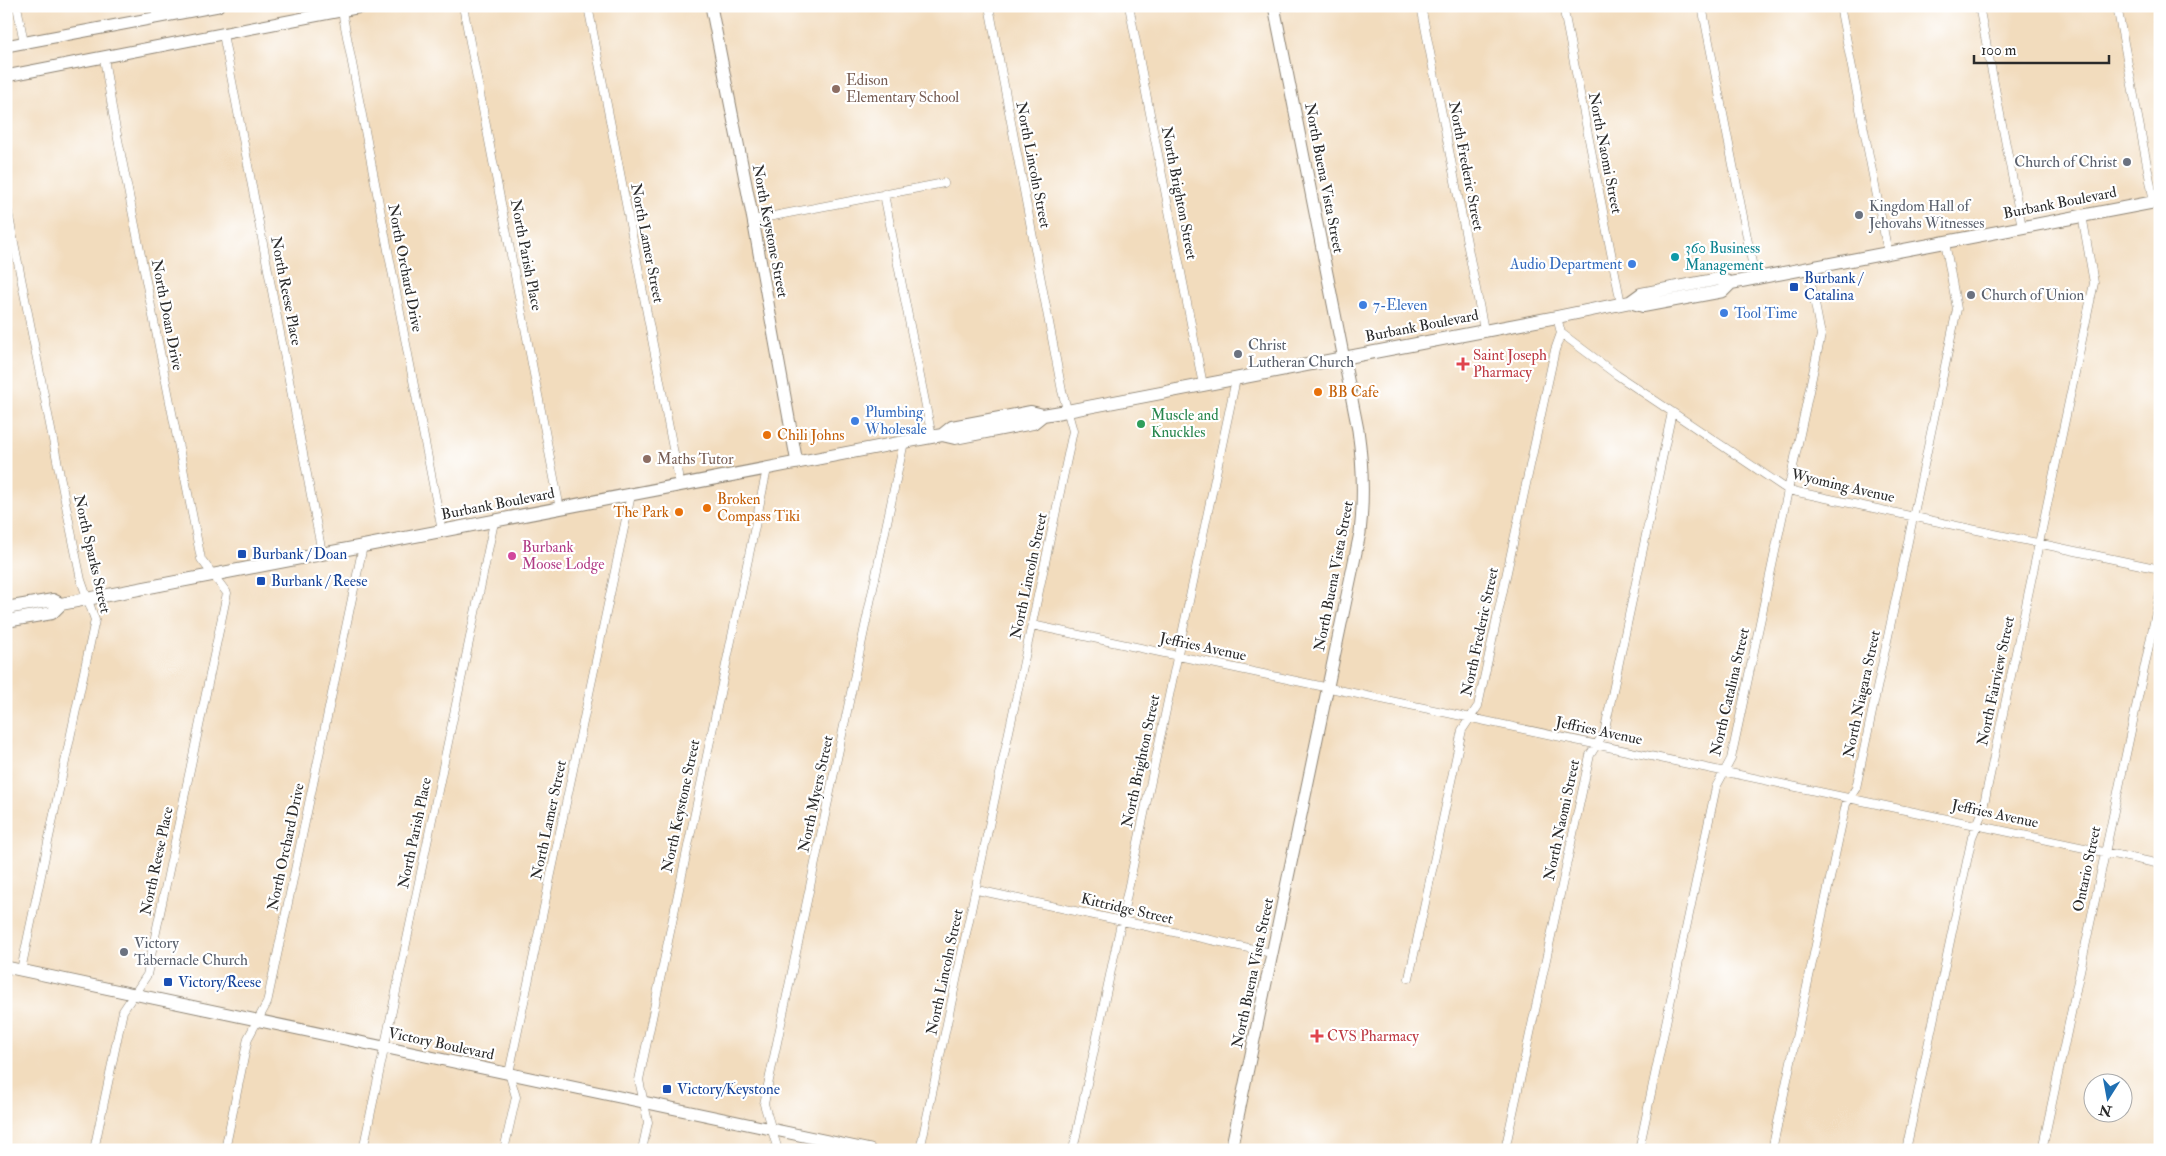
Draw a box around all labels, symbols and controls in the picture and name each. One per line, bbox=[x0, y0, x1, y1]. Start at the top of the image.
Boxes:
scale bar bbox=[1974, 32, 2108, 64]
text: 100 m bbox=[1981, 41, 2017, 60]
place label: Edison Elementary School bbox=[846, 71, 959, 107]
marker: Edison Elementary School bbox=[830, 83, 842, 95]
street label: North Naomi Street bbox=[1584, 91, 1626, 215]
street label: North Lincoln Street bbox=[1011, 100, 1055, 230]
street label: North Frederic Street bbox=[1444, 100, 1488, 232]
street label: North Buena Vista Street bbox=[1300, 101, 1348, 255]
street label: North Brighton Street bbox=[1157, 125, 1201, 261]
place label: Church of Christ bbox=[2014, 153, 2117, 172]
marker: Church of Christ bbox=[2121, 156, 2133, 168]
street label: North Keystone Street bbox=[748, 163, 792, 299]
street label: North Lamer Street bbox=[626, 182, 668, 305]
street label: Burbank Boulevard bbox=[2002, 183, 2119, 223]
place label: Kingdom Hall of Jehovahs Witnesses bbox=[1868, 197, 1985, 234]
street label: North Parish Place bbox=[506, 198, 546, 312]
street label: North Orchard Drive bbox=[383, 202, 427, 334]
marker: Kingdom Hall of Jehovahs Witnesses bbox=[1853, 209, 1865, 221]
street label: North Reese Place bbox=[266, 235, 306, 347]
place label: 360 Business Management bbox=[1685, 239, 1764, 275]
marker: 360 Business Management bbox=[1669, 251, 1681, 263]
place label: Audio Department bbox=[1509, 255, 1622, 275]
street label: North Doan Drive bbox=[147, 258, 187, 372]
marker: Audio Department bbox=[1626, 258, 1638, 270]
place label: Burbank / Catalina bbox=[1804, 269, 1865, 305]
marker: Burbank / Catalina bbox=[1788, 281, 1800, 293]
place label: Church of Union bbox=[1981, 286, 2084, 305]
marker: Church of Union bbox=[1965, 289, 1977, 301]
place label: 7-Eleven bbox=[1373, 296, 1428, 315]
marker: 7-Eleven bbox=[1357, 299, 1369, 311]
place label: Tool Time bbox=[1734, 304, 1797, 323]
street label: Burbank Boulevard bbox=[1364, 306, 1481, 346]
marker: Tool Time bbox=[1718, 307, 1730, 319]
place label: Christ Lutheran Church bbox=[1248, 336, 1354, 372]
place label: Saint Joseph Pharmacy bbox=[1473, 346, 1547, 382]
marker: Christ Lutheran Church bbox=[1232, 348, 1244, 360]
marker: Saint Joseph Pharmacy bbox=[1457, 358, 1469, 370]
place label: BB Cafe bbox=[1328, 383, 1379, 402]
marker: BB Cafe bbox=[1312, 386, 1324, 398]
place label: Plumbing Wholesale bbox=[864, 403, 927, 439]
place label: Muscle and Knuckles bbox=[1151, 406, 1219, 442]
marker: Plumbing Wholesale bbox=[849, 415, 861, 427]
marker: Muscle and Knuckles bbox=[1135, 418, 1147, 430]
place label: Chili Johns bbox=[777, 426, 845, 446]
marker: Chili Johns bbox=[761, 429, 773, 441]
place label: Maths Tutor bbox=[657, 450, 734, 469]
marker: Maths Tutor bbox=[641, 453, 653, 465]
street label: Wyoming Avenue bbox=[1788, 465, 1897, 507]
street label: Burbank Boulevard bbox=[440, 484, 557, 524]
place label: Broken Compass Tiki bbox=[717, 490, 800, 527]
street label: North Sparks Street bbox=[68, 493, 115, 615]
street label: North Buena Vista Street bbox=[1310, 499, 1358, 653]
marker: Broken Compass Tiki bbox=[701, 502, 713, 514]
place label: The Park bbox=[613, 503, 669, 522]
marker: The Park bbox=[673, 506, 685, 518]
street label: North Lincoln Street bbox=[1006, 511, 1052, 641]
place label: Burbank Moose Lodge bbox=[522, 538, 604, 574]
place label: Burbank / Doan bbox=[252, 545, 347, 564]
marker: Burbank / Doan bbox=[236, 548, 248, 560]
marker: Burbank Moose Lodge bbox=[506, 550, 518, 562]
street label: North Frederic Street bbox=[1457, 566, 1503, 698]
place label: Burbank / Reese bbox=[271, 572, 367, 591]
marker: Burbank / Reese bbox=[255, 575, 267, 587]
street label: North Fairview Street bbox=[1973, 614, 2019, 747]
street label: North Catalina Street bbox=[1706, 626, 1754, 758]
street label: Jeffries Avenue bbox=[1157, 628, 1248, 666]
street label: North Niagara Street bbox=[1839, 628, 1885, 759]
street label: North Brighton Street bbox=[1118, 693, 1164, 829]
street label: Jeffries Avenue bbox=[1553, 712, 1644, 750]
street label: North Myers Street bbox=[794, 734, 838, 854]
street label: North Keystone Street bbox=[658, 738, 704, 874]
street label: North Lamer Street bbox=[527, 758, 571, 881]
street label: North Naomi Street bbox=[1540, 758, 1584, 882]
street label: North Parish Place bbox=[394, 776, 436, 890]
street label: North Orchard Drive bbox=[263, 781, 309, 913]
street label: Jeffries Avenue bbox=[1949, 795, 2040, 833]
street label: North Reese Place bbox=[136, 805, 178, 917]
street label: Ontario Street bbox=[2069, 824, 2105, 913]
street label: Kittridge Street bbox=[1079, 889, 1175, 929]
street label: North Buena Vista Street bbox=[1228, 896, 1278, 1050]
street label: North Lincoln Street bbox=[922, 907, 968, 1037]
place label: Victory Tabernacle Church bbox=[134, 934, 248, 970]
marker: Victory Tabernacle Church bbox=[118, 946, 130, 958]
place label: Victory/Reese bbox=[178, 973, 261, 992]
marker: Victory/Reese bbox=[162, 976, 174, 988]
street label: Victory Boulevard bbox=[386, 1023, 497, 1065]
place label: CVS Pharmacy bbox=[1327, 1027, 1419, 1046]
marker: CVS Pharmacy bbox=[1311, 1030, 1323, 1042]
north arrow bbox=[2084, 1074, 2134, 1124]
place label: Victory/Keystone bbox=[677, 1080, 780, 1099]
marker: Victory/Keystone bbox=[661, 1083, 673, 1095]
text: N bbox=[2097, 1101, 2114, 1120]

